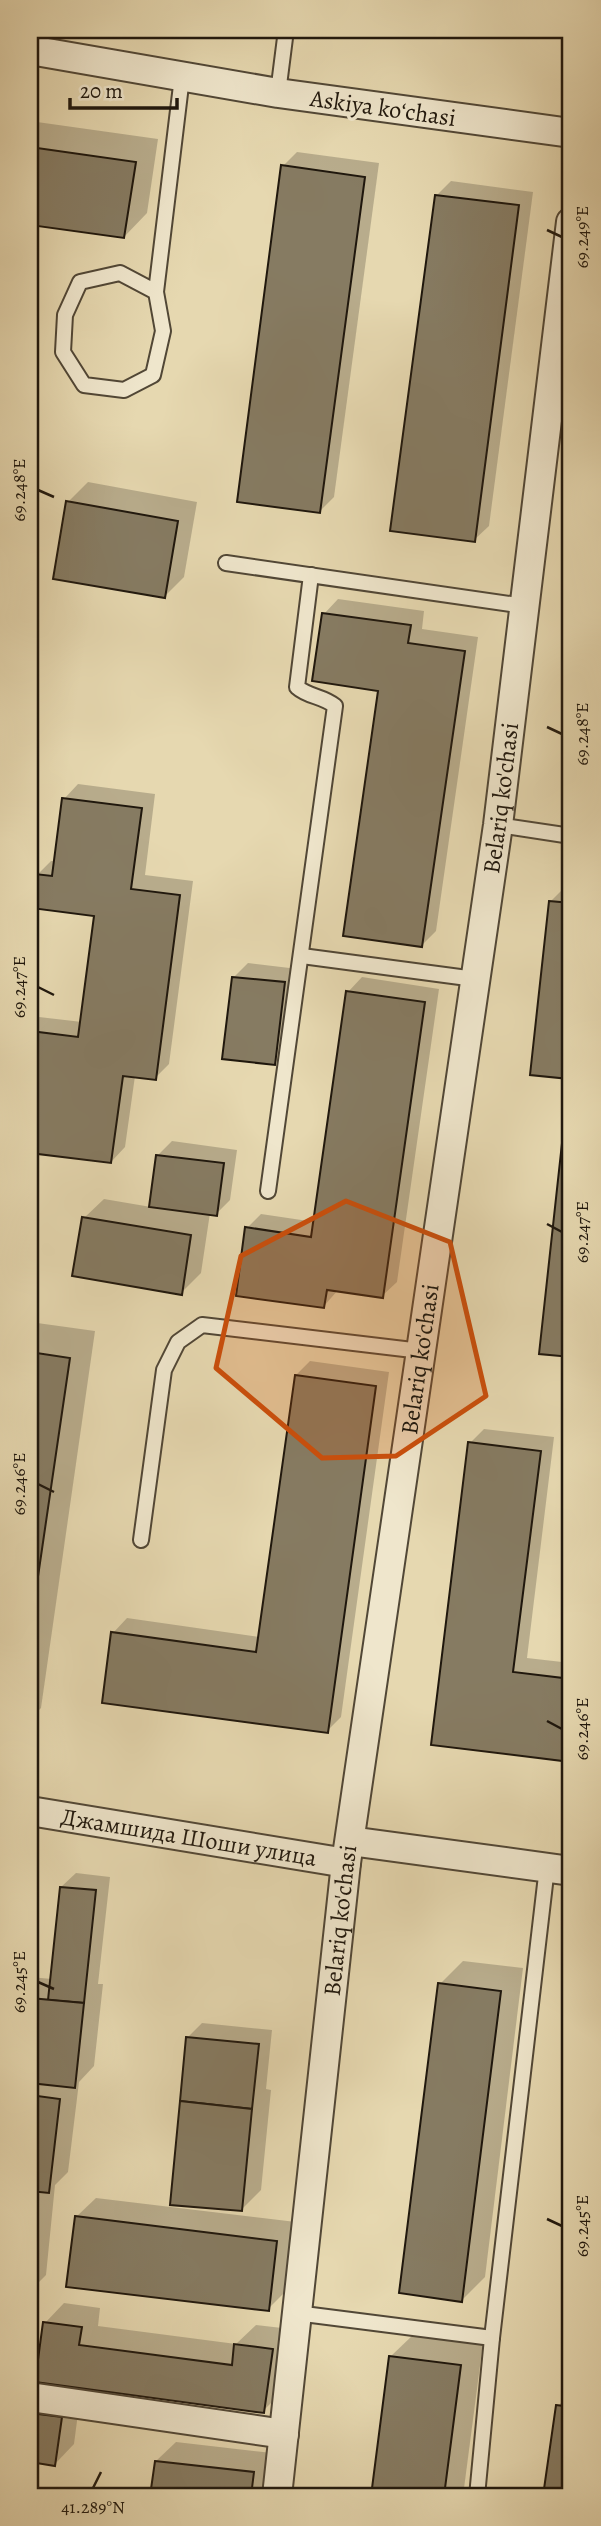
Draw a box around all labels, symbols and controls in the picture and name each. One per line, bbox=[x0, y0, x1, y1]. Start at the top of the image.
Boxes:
scale bar bbox=[70, 66, 177, 110]
text: 20 m bbox=[80, 77, 123, 105]
street label: Askiya koʻchasi bbox=[307, 82, 458, 134]
text: 69.249°E bbox=[570, 206, 594, 268]
text: 69.248°E bbox=[7, 458, 31, 522]
text: 69.248°E bbox=[570, 702, 594, 766]
street label: Belariq ko'chasi bbox=[475, 721, 526, 876]
text: 69.247°E bbox=[7, 956, 31, 1018]
text: 69.247°E bbox=[570, 1201, 594, 1263]
street label: Belariq ko'chasi bbox=[393, 1282, 447, 1437]
text: 69.246°E bbox=[7, 1452, 31, 1516]
text: 69.246°E bbox=[570, 1697, 594, 1761]
street label: Джамшида Шоши улица bbox=[59, 1800, 319, 1874]
street label: Belariq ko'chasi bbox=[316, 1843, 364, 1998]
text: 69.245°E bbox=[7, 1951, 31, 2013]
text: 69.245°E bbox=[570, 2195, 594, 2257]
text: 41.289°N bbox=[61, 2495, 125, 2519]

